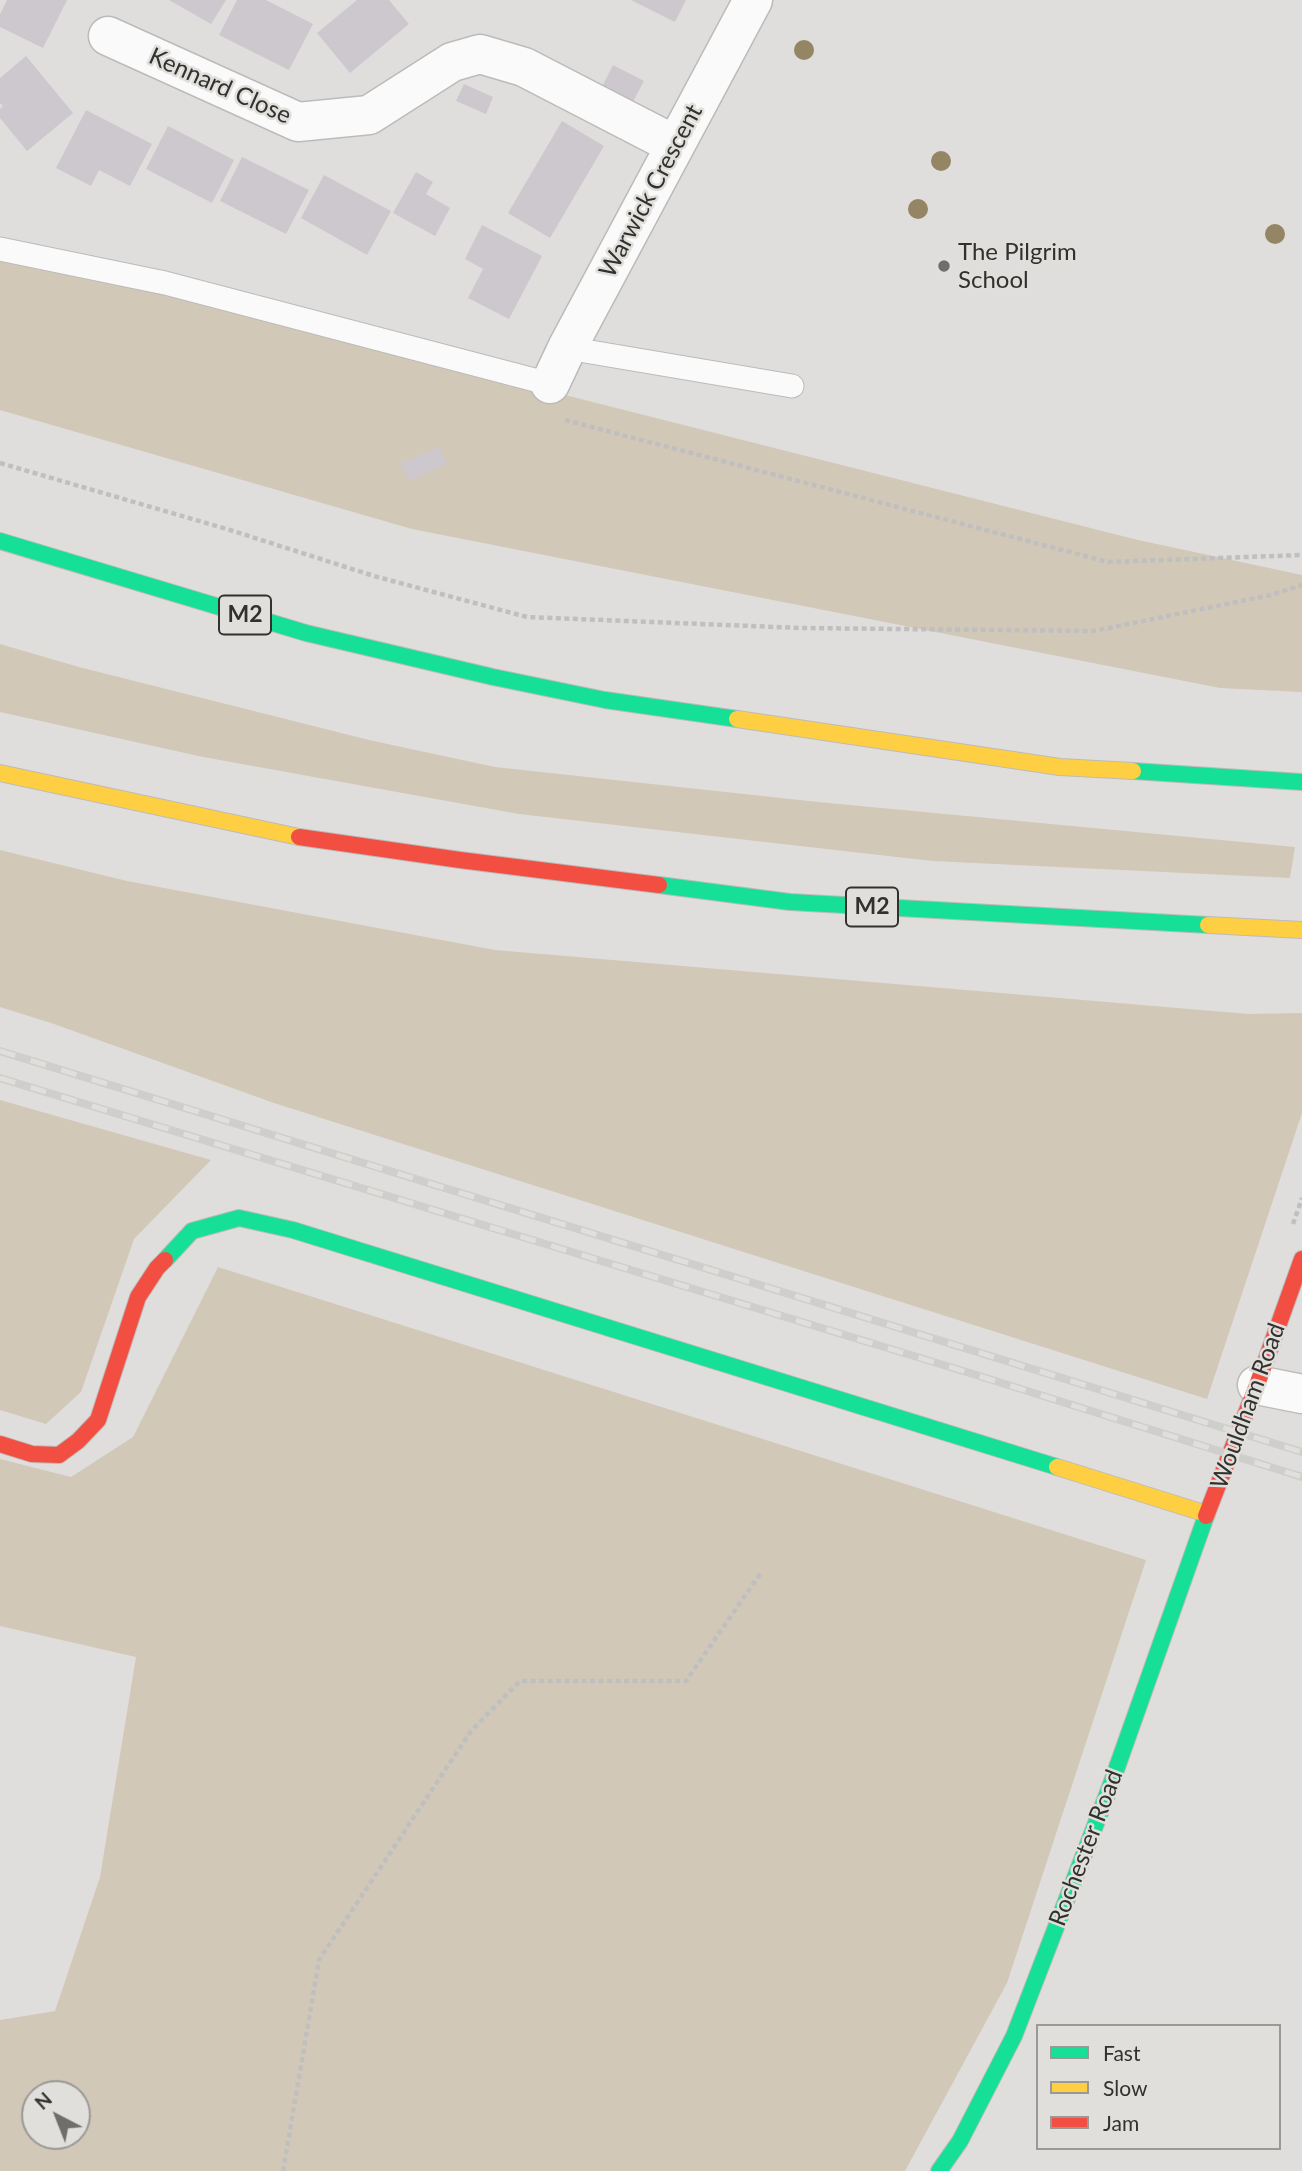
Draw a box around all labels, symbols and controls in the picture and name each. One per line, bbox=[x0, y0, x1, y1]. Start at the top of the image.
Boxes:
street label: Kennard Close bbox=[144, 42, 296, 130]
street label: Warwick Crescent bbox=[593, 100, 709, 282]
place label: The Pilgrim School bbox=[958, 238, 1077, 294]
marker: The Pilgrim School bbox=[936, 258, 952, 274]
road number: M2 bbox=[219, 596, 271, 635]
road number: M2 bbox=[846, 888, 898, 926]
street label: Wouldham Road bbox=[1205, 1319, 1291, 1493]
street label: Rochester Road bbox=[1043, 1766, 1129, 1930]
legend bbox=[1036, 2024, 1281, 2150]
text: Fast bbox=[1103, 2040, 1140, 2065]
text: Slow bbox=[1103, 2075, 1147, 2100]
north arrow bbox=[21, 2080, 91, 2150]
text: N bbox=[30, 2087, 56, 2114]
text: Jam bbox=[1103, 2110, 1139, 2135]

